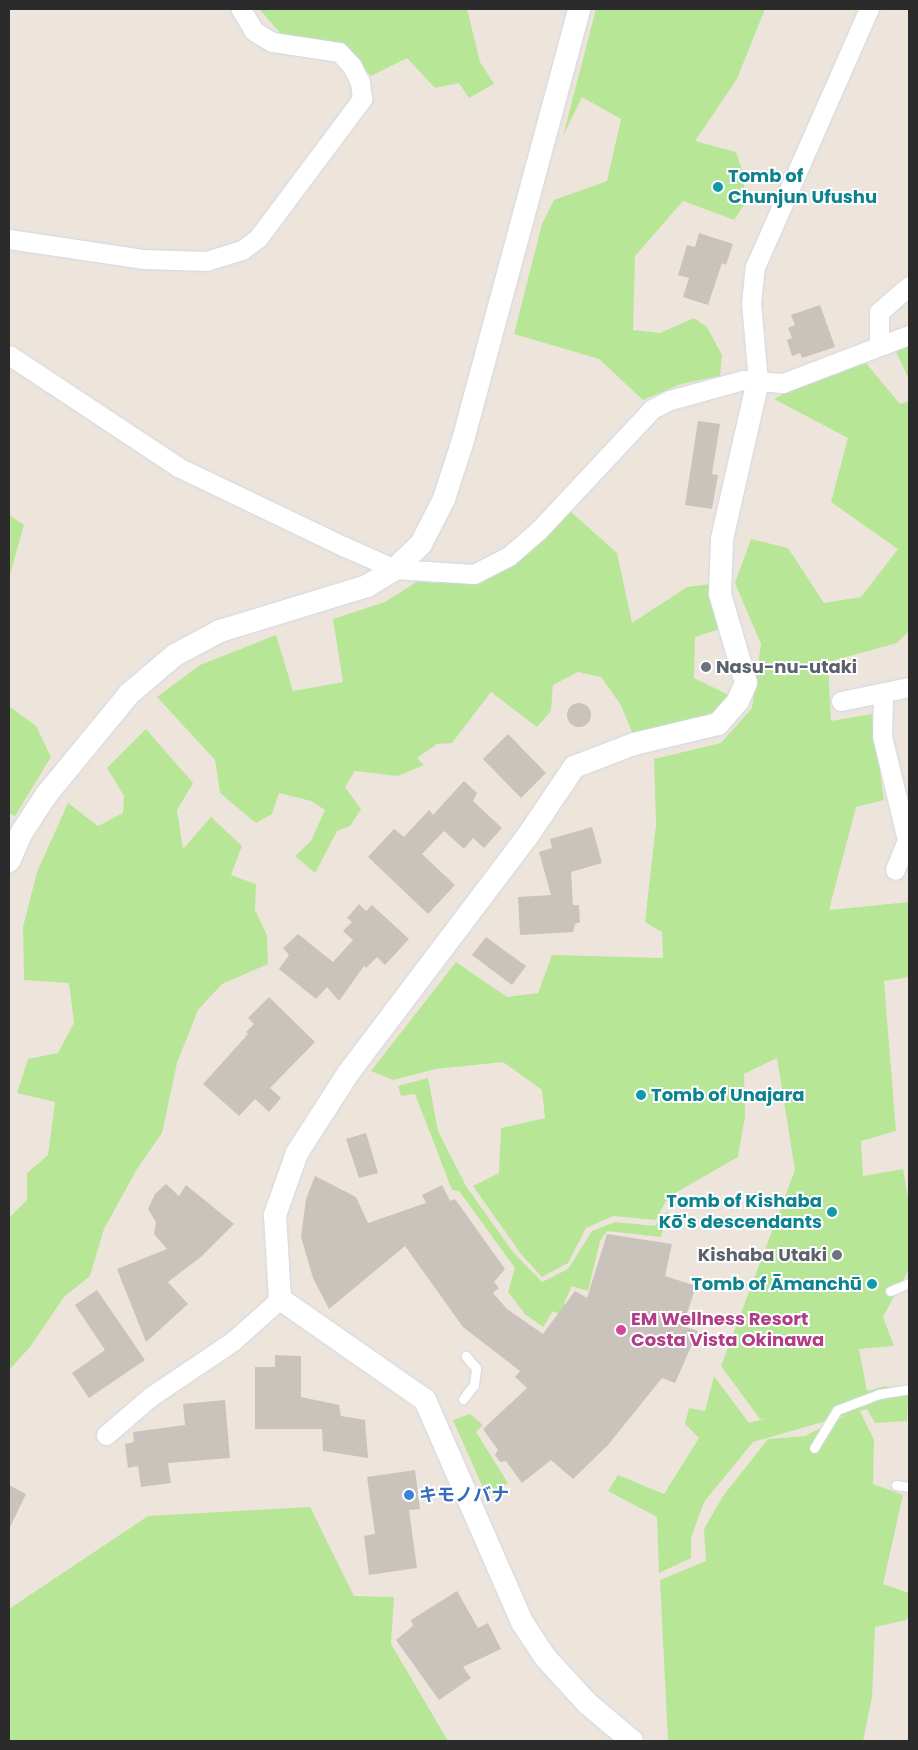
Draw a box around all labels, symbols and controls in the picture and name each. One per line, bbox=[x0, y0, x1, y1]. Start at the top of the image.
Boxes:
place label: Tomb of Chunjun Ufushu bbox=[728, 166, 877, 208]
marker: Tomb of Chunjun Ufushu bbox=[712, 181, 724, 193]
place label: Nasu-nu-utaki bbox=[716, 656, 857, 678]
marker: Nasu-nu-utaki bbox=[700, 661, 712, 673]
place label: Tomb of Unajara bbox=[651, 1084, 804, 1106]
marker: Tomb of Unajara bbox=[635, 1089, 647, 1101]
place label: Tomb of Kishaba Kō's descendants bbox=[659, 1191, 822, 1234]
marker: Tomb of Kishaba Kō's descendants bbox=[826, 1206, 838, 1218]
place label: Kishaba Utaki bbox=[698, 1244, 827, 1266]
marker: Kishaba Utaki bbox=[831, 1249, 843, 1261]
place label: Tomb of Āmanchū bbox=[691, 1273, 862, 1295]
marker: Tomb of Āmanchū bbox=[866, 1278, 878, 1290]
place label: EM Wellness Resort Costa Vista Okinawa bbox=[631, 1309, 824, 1352]
marker: EM Wellness Resort Costa Vista Okinawa bbox=[615, 1324, 627, 1336]
place label: キモノバナ bbox=[419, 1484, 509, 1506]
marker: キモノバナ bbox=[403, 1489, 415, 1501]

